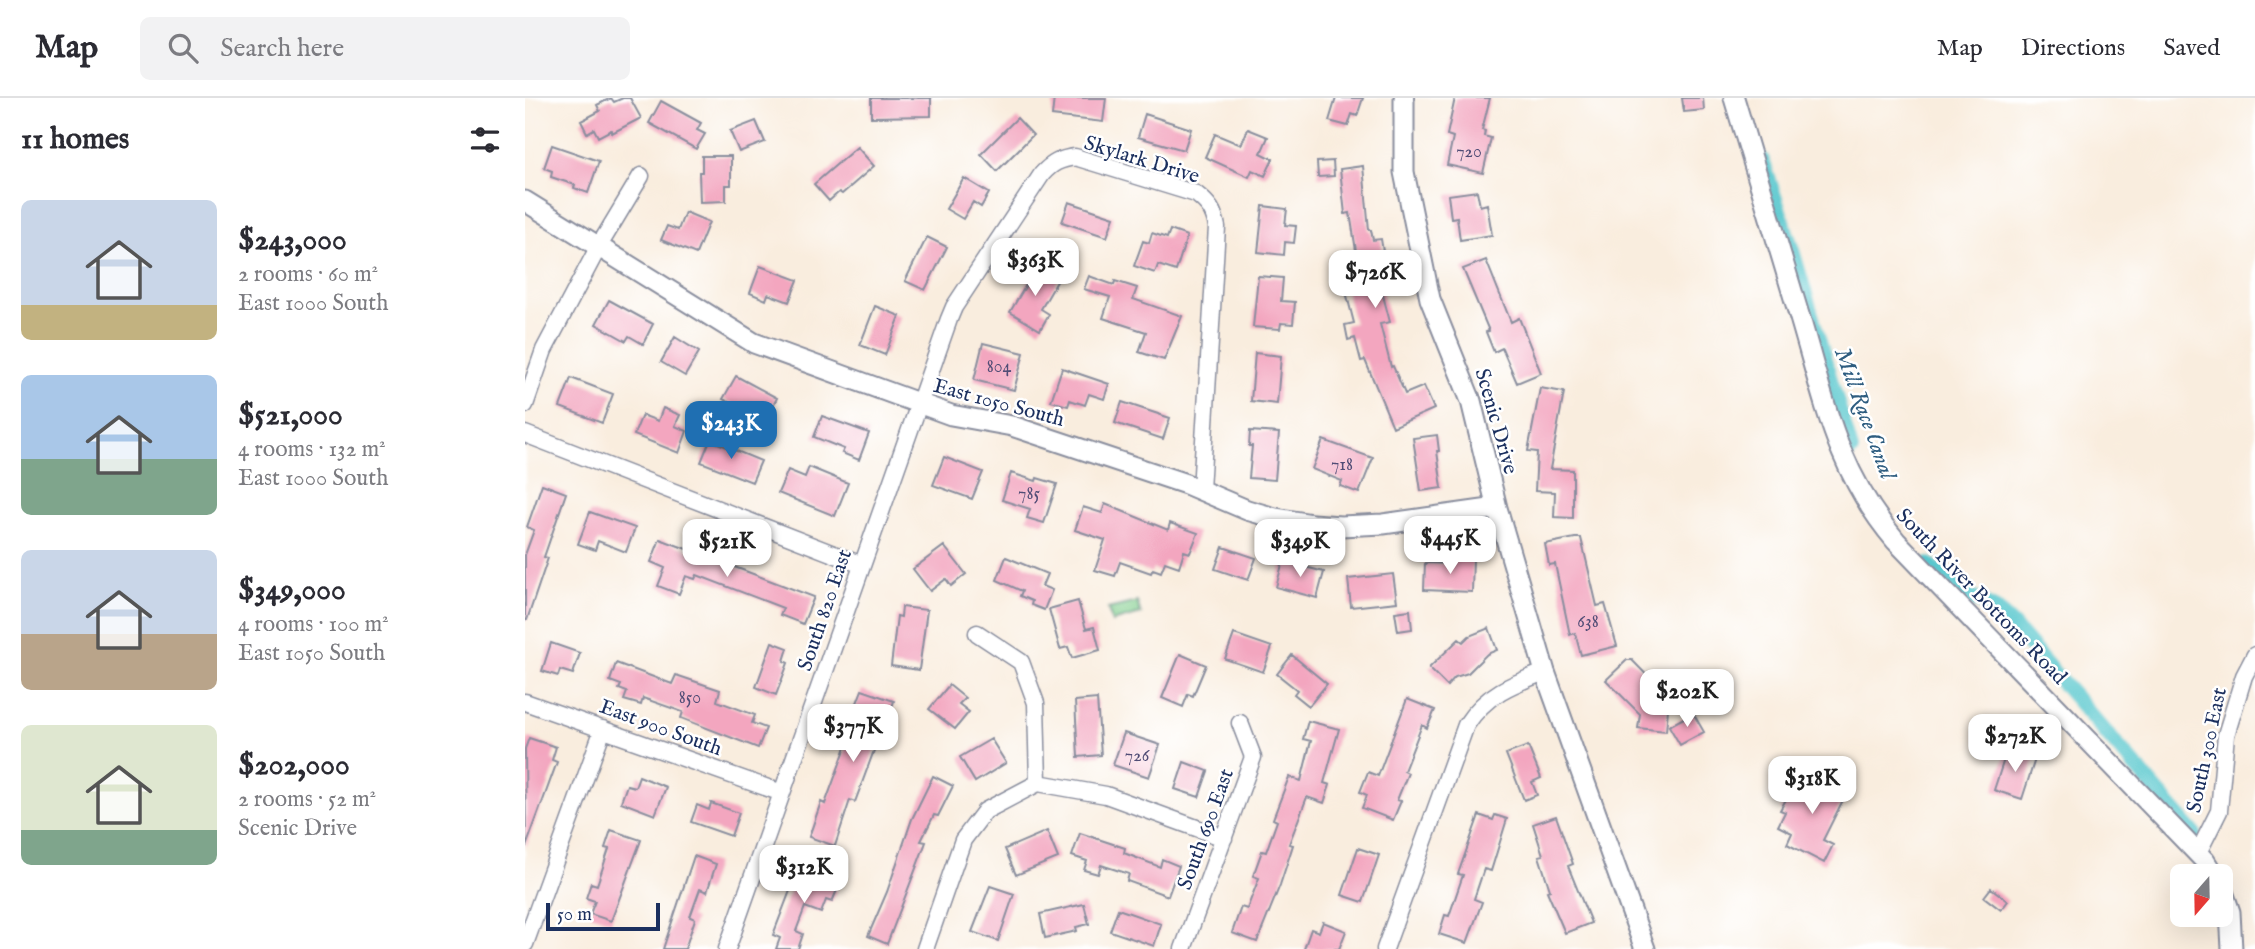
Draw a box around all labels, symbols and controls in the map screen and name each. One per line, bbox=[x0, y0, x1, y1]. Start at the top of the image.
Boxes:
search box bbox=[140, 17, 630, 80]
text: Map bbox=[35, 27, 98, 69]
icon: search bbox=[164, 29, 202, 67]
text: Search here bbox=[220, 32, 344, 65]
text: Map bbox=[1937, 33, 1983, 64]
text: Directions bbox=[2021, 33, 2125, 64]
text: Saved bbox=[2163, 33, 2220, 64]
text: 11 homes bbox=[21, 121, 129, 159]
icon: filters bbox=[466, 121, 504, 159]
street label: Skylark Drive bbox=[1081, 130, 1203, 191]
house number: 720 bbox=[1456, 141, 1482, 164]
text: $243,000 bbox=[238, 222, 347, 260]
icon: home bbox=[77, 228, 161, 312]
pin: $363K bbox=[986, 238, 1084, 298]
text: $363K bbox=[1007, 246, 1063, 275]
pin: $726K bbox=[1326, 250, 1424, 310]
text: $726K bbox=[1345, 258, 1405, 287]
text: 2 rooms · 60 m² bbox=[238, 260, 378, 289]
text: East 1000 South bbox=[238, 289, 388, 318]
water label: Mill Race Canal bbox=[1827, 344, 1902, 485]
house number: 804 bbox=[987, 356, 1012, 379]
street label: Scenic Drive bbox=[1468, 365, 1524, 478]
street label: East 1050 South bbox=[930, 373, 1067, 434]
text: $521,000 bbox=[238, 397, 343, 435]
pin: $243K bbox=[682, 402, 780, 461]
icon: home bbox=[77, 403, 161, 487]
text: $243K bbox=[701, 409, 761, 438]
text: 4 rooms · 132 m² bbox=[238, 435, 386, 464]
house number: 718 bbox=[1331, 454, 1353, 477]
text: East 1000 South bbox=[238, 464, 388, 493]
house number: 785 bbox=[1018, 483, 1040, 506]
street label: South River Bottoms Road bbox=[1890, 503, 2073, 691]
pin: $445K bbox=[1401, 517, 1499, 576]
pin: $521K bbox=[678, 519, 776, 579]
pin: $349K bbox=[1251, 519, 1349, 579]
text: $445K bbox=[1420, 524, 1480, 553]
text: $521K bbox=[699, 527, 755, 556]
text: $349K bbox=[1270, 527, 1330, 556]
street label: South 820 East bbox=[792, 546, 859, 675]
text: $349,000 bbox=[238, 572, 346, 610]
icon: home bbox=[77, 578, 161, 662]
text: 4 rooms · 100 m² bbox=[238, 610, 389, 639]
house number: 638 bbox=[1577, 611, 1599, 634]
text: East 1050 South bbox=[238, 639, 385, 668]
pin: $202K bbox=[1638, 670, 1736, 729]
text: $202K bbox=[1656, 677, 1718, 706]
street label: South 300 East bbox=[2181, 685, 2234, 815]
house number: 850 bbox=[679, 687, 701, 710]
street label: East 900 South bbox=[596, 694, 725, 763]
pin: $377K bbox=[804, 704, 902, 764]
text: $377K bbox=[823, 712, 883, 741]
pin: $272K bbox=[1966, 714, 2064, 774]
text: $272K bbox=[1984, 722, 2046, 751]
house number: 726 bbox=[1125, 745, 1150, 768]
text: $202,000 bbox=[238, 747, 350, 785]
icon: home bbox=[77, 753, 161, 837]
pin: $318K bbox=[1763, 756, 1861, 816]
text: $318K bbox=[1784, 764, 1840, 793]
street label: South 690 East bbox=[1172, 765, 1241, 894]
text: 2 rooms · 52 m² bbox=[238, 785, 376, 814]
text: Scenic Drive bbox=[238, 814, 357, 843]
pin: $312K bbox=[755, 846, 853, 905]
text: $312K bbox=[775, 853, 833, 882]
north arrow bbox=[2170, 864, 2233, 928]
map controls bbox=[2170, 864, 2233, 927]
scale bar bbox=[546, 900, 660, 932]
text: 50 m bbox=[557, 903, 592, 927]

